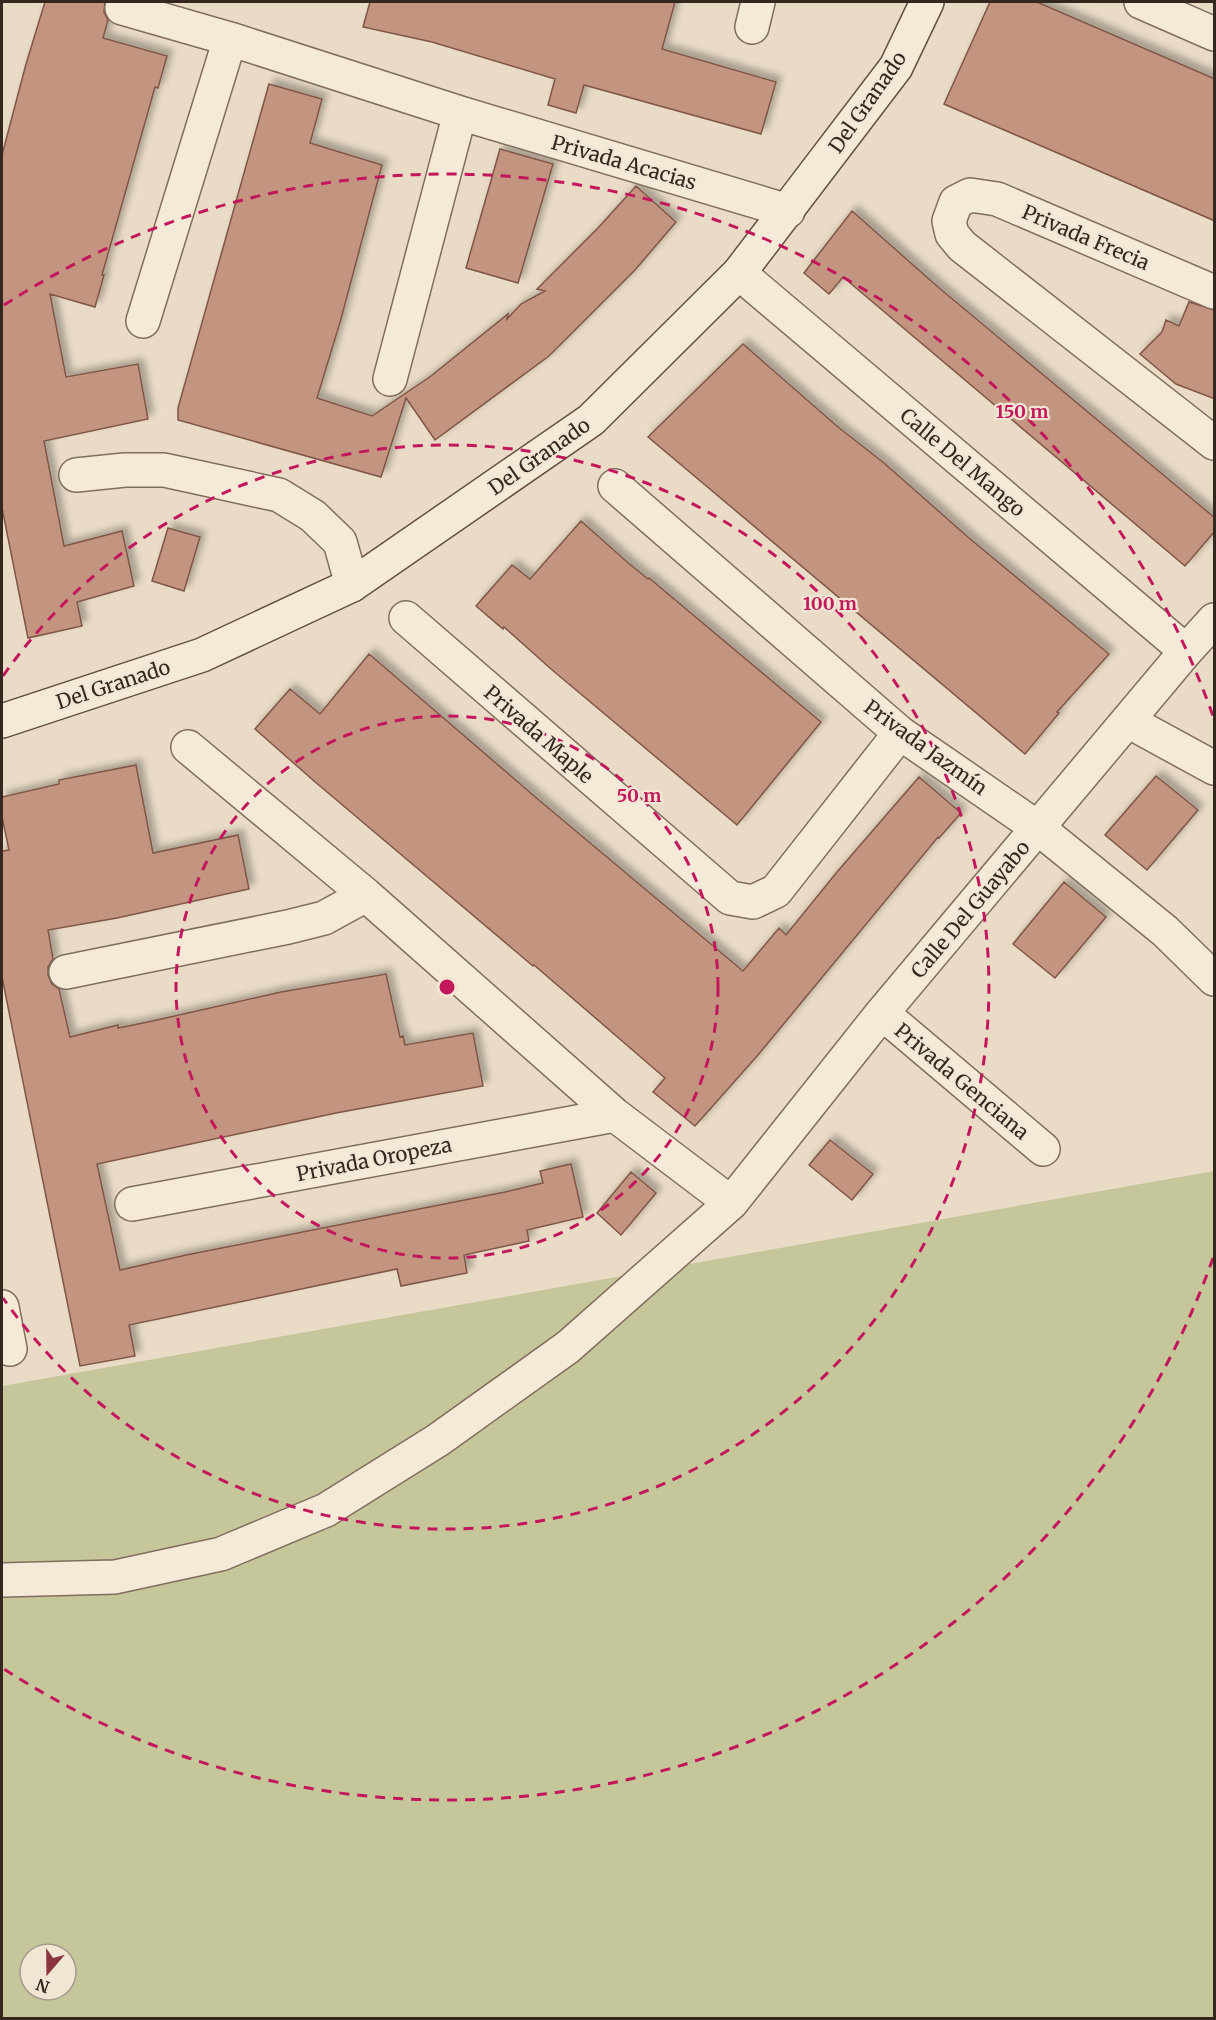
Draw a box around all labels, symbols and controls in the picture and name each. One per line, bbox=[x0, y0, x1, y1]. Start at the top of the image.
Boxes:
street label: Del Granado bbox=[823, 46, 911, 158]
street label: Privada Acacias bbox=[549, 129, 699, 195]
street label: Privada Frecia bbox=[1019, 199, 1154, 275]
text: 150 m bbox=[996, 400, 1048, 423]
street label: Calle Del Mango bbox=[895, 402, 1031, 522]
street label: Del Granado bbox=[483, 412, 595, 500]
text: 100 m bbox=[803, 592, 857, 615]
street label: Del Granado bbox=[53, 654, 173, 714]
street label: Privada Maple bbox=[479, 680, 599, 788]
street label: Privada Jazmín bbox=[860, 694, 992, 800]
text: 50 m bbox=[617, 784, 661, 807]
street label: Calle Del Guayabo bbox=[905, 835, 1035, 983]
centre of rings bbox=[437, 977, 457, 997]
street label: Privada Genciana bbox=[890, 1018, 1034, 1145]
street label: Privada Oropeza bbox=[294, 1132, 454, 1186]
north arrow bbox=[18, 1942, 78, 2002]
text: N bbox=[33, 1974, 52, 1998]

